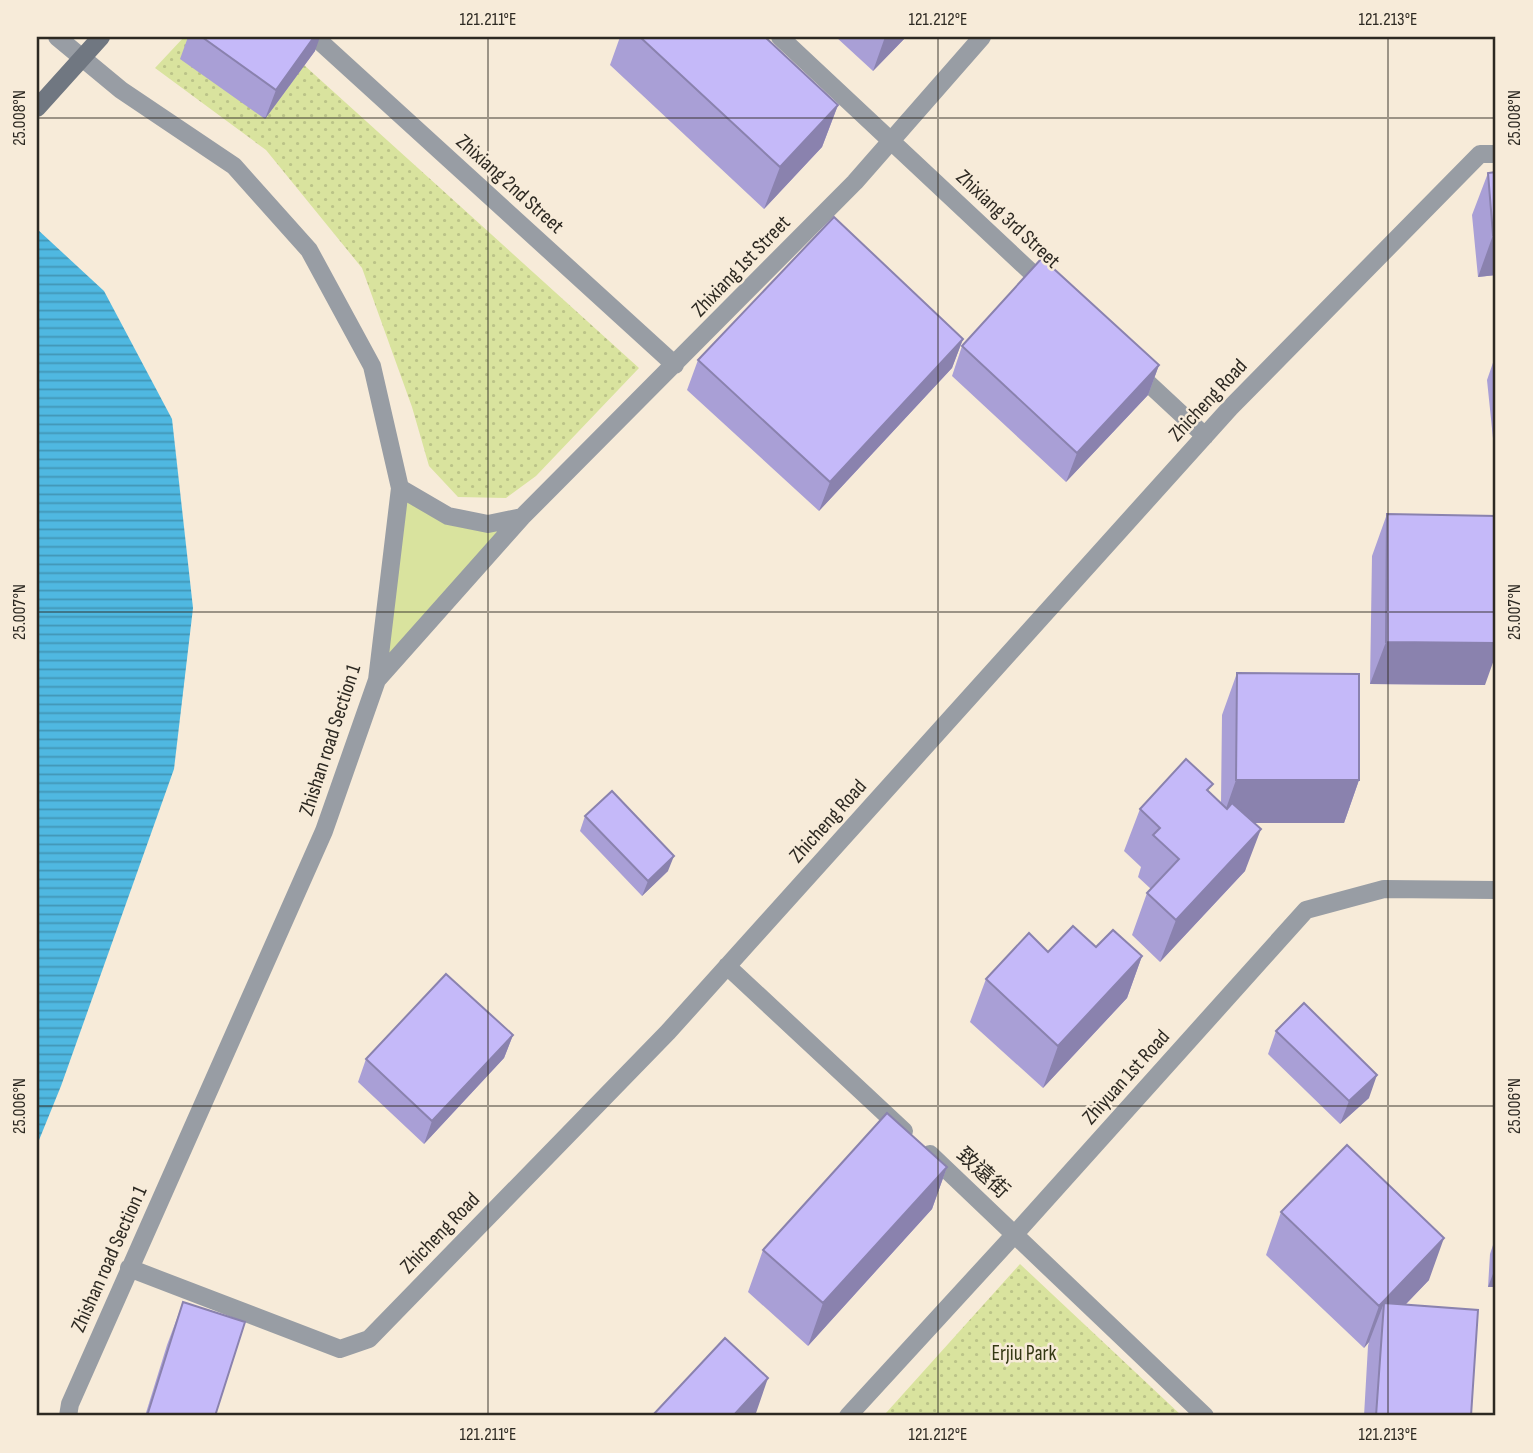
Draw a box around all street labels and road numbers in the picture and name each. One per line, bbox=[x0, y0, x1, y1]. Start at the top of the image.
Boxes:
street label: Zhixiang 2nd Street bbox=[451, 129, 569, 239]
street label: Zhixiang 3rd Street bbox=[951, 164, 1065, 274]
street label: Zhixiang 1st Street bbox=[686, 210, 796, 322]
street label: Zhicheng Road bbox=[1164, 354, 1252, 446]
street label: Zhishan road Section 1 bbox=[294, 661, 366, 819]
street label: Zhicheng Road bbox=[784, 774, 872, 868]
street label: Zhiyuan 1st Road bbox=[1077, 1025, 1175, 1129]
street label: 致遠街 bbox=[951, 1142, 1015, 1204]
street label: Zhishan road Section 1 bbox=[66, 1181, 153, 1336]
street label: Zhicheng Road bbox=[395, 1187, 485, 1279]

